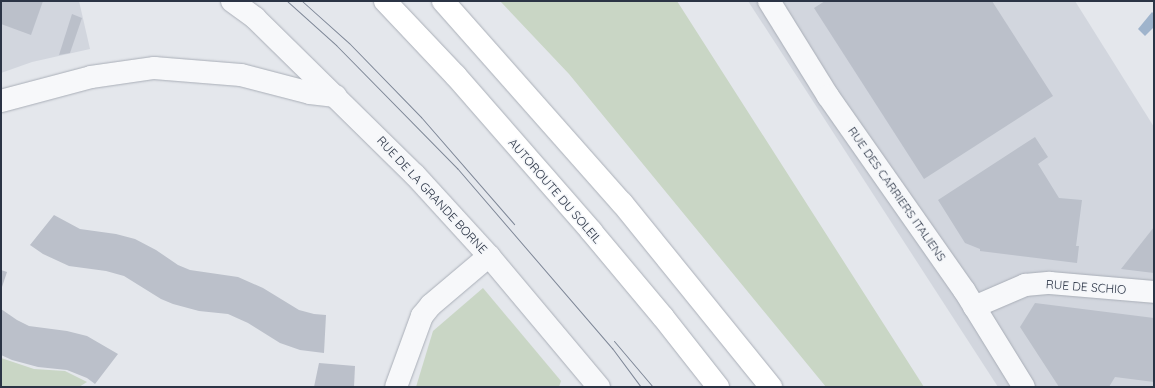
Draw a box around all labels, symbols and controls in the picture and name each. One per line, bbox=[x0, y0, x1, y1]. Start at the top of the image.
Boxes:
street label: RUE DES CARRIERS ITALIENS bbox=[845, 124, 949, 264]
street label: RUE DE LA GRANDE BORNE bbox=[374, 133, 490, 257]
street label: AUTOROUTE DU SOLEIL bbox=[505, 136, 605, 246]
street label: RUE DE SCHIO bbox=[1045, 277, 1127, 297]

